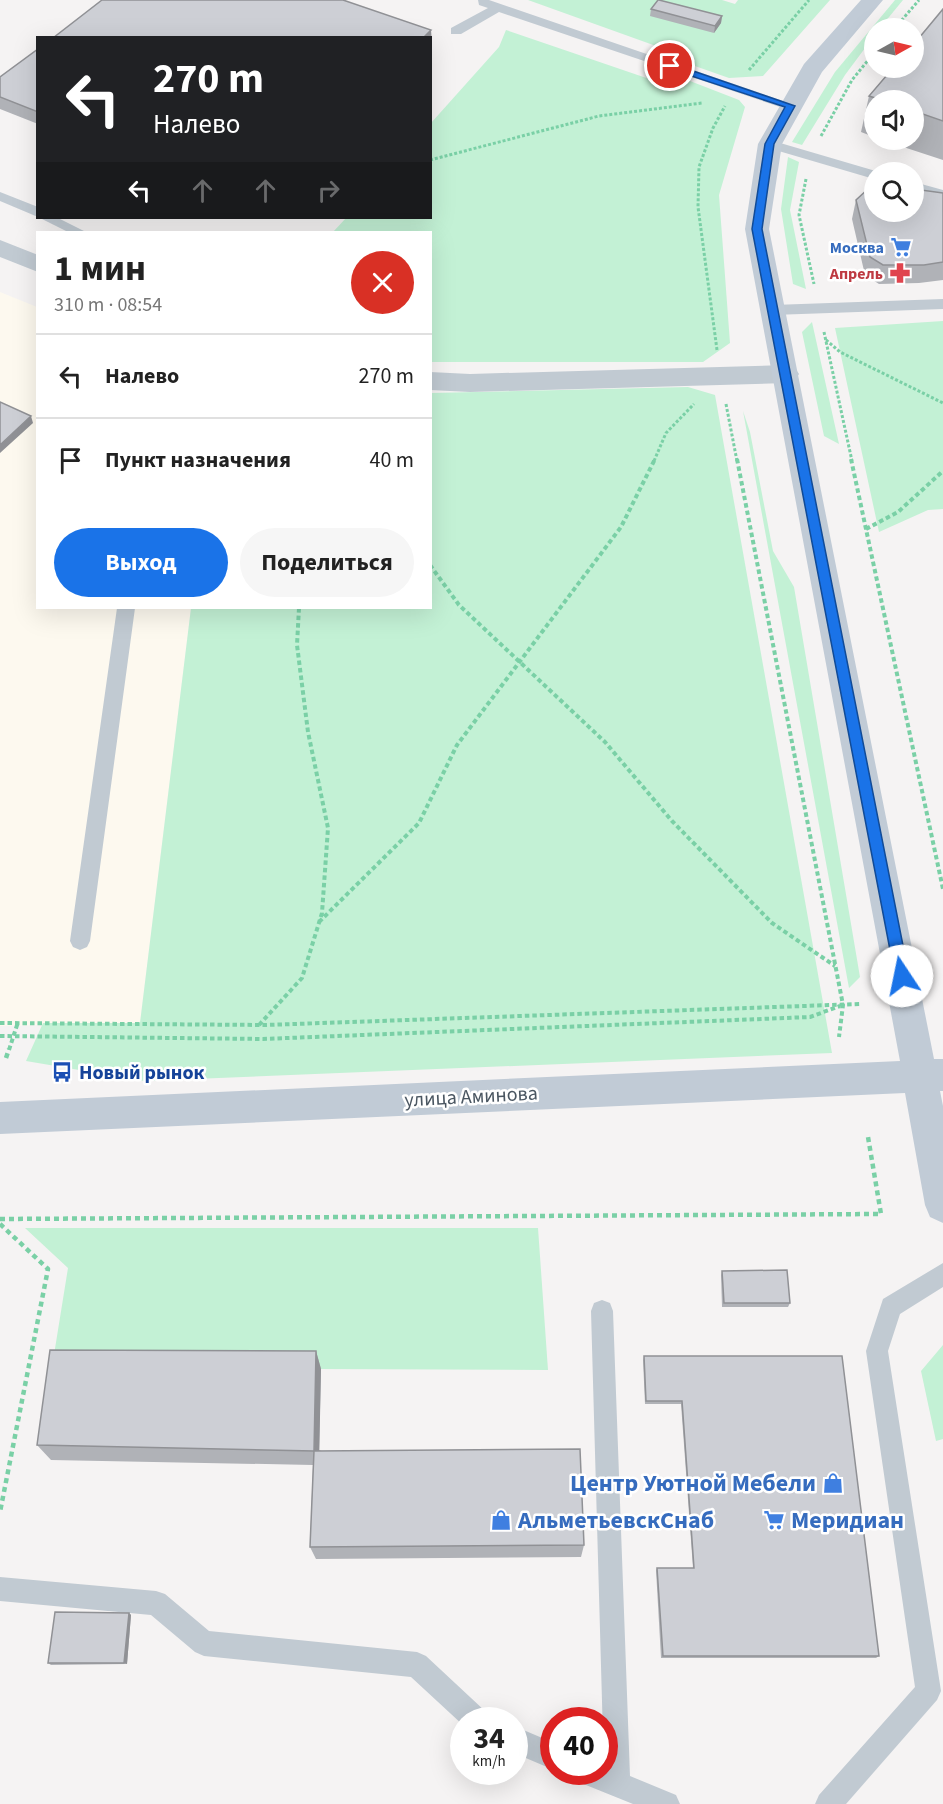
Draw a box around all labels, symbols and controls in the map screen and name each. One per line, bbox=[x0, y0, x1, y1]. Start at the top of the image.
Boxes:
north arrow bbox=[864, 18, 924, 78]
map controls bbox=[864, 18, 924, 222]
pin bbox=[644, 40, 695, 91]
text: 270 m bbox=[153, 49, 264, 109]
icon: arrive bbox=[653, 49, 686, 82]
icon: left bbox=[54, 60, 132, 138]
button: sound bbox=[864, 90, 924, 150]
text: Налево bbox=[153, 105, 240, 144]
button: search bbox=[864, 162, 924, 222]
icon: left bbox=[123, 174, 156, 207]
icon: ahead bbox=[186, 174, 219, 207]
icon: ahead bbox=[249, 174, 282, 207]
icon: right bbox=[312, 174, 345, 207]
supermarket icon: Москва bbox=[889, 235, 913, 259]
place label: Москва bbox=[830, 237, 884, 259]
text: 1 мин bbox=[54, 243, 146, 294]
button: close bbox=[351, 251, 414, 314]
pharmacy icon: Апрель bbox=[888, 261, 912, 285]
place label: Апрель bbox=[829, 263, 883, 285]
text: 310 m · 08:54 bbox=[54, 291, 162, 319]
icon: left bbox=[54, 360, 87, 393]
text: Налево bbox=[105, 360, 179, 392]
text: 270 m bbox=[359, 360, 414, 392]
icon: arrive bbox=[54, 444, 87, 477]
text: Пункт назначения bbox=[105, 444, 291, 476]
text: 40 m bbox=[369, 444, 414, 476]
button: Выход bbox=[54, 528, 228, 597]
button: Поделиться bbox=[240, 528, 414, 597]
position arrow bbox=[870, 944, 934, 1008]
place label: Новый рынок bbox=[79, 1059, 205, 1087]
bus stop icon: Новый рынок bbox=[50, 1060, 74, 1084]
street label: улица Аминова bbox=[404, 1080, 538, 1114]
place label: Центр Уютной Мебели bbox=[570, 1466, 816, 1501]
shop icon: Центр Уютной Мебели bbox=[821, 1471, 845, 1495]
place label: АльметьевскСнаб bbox=[517, 1503, 714, 1538]
place label: Меридиан bbox=[791, 1503, 904, 1538]
shop icon: АльметьевскСнаб bbox=[489, 1508, 513, 1532]
supermarket icon: Меридиан bbox=[762, 1508, 786, 1532]
speed limit sign: 40 bbox=[540, 1707, 618, 1785]
text: 34 bbox=[473, 1717, 505, 1760]
text: km/h bbox=[472, 1751, 506, 1772]

